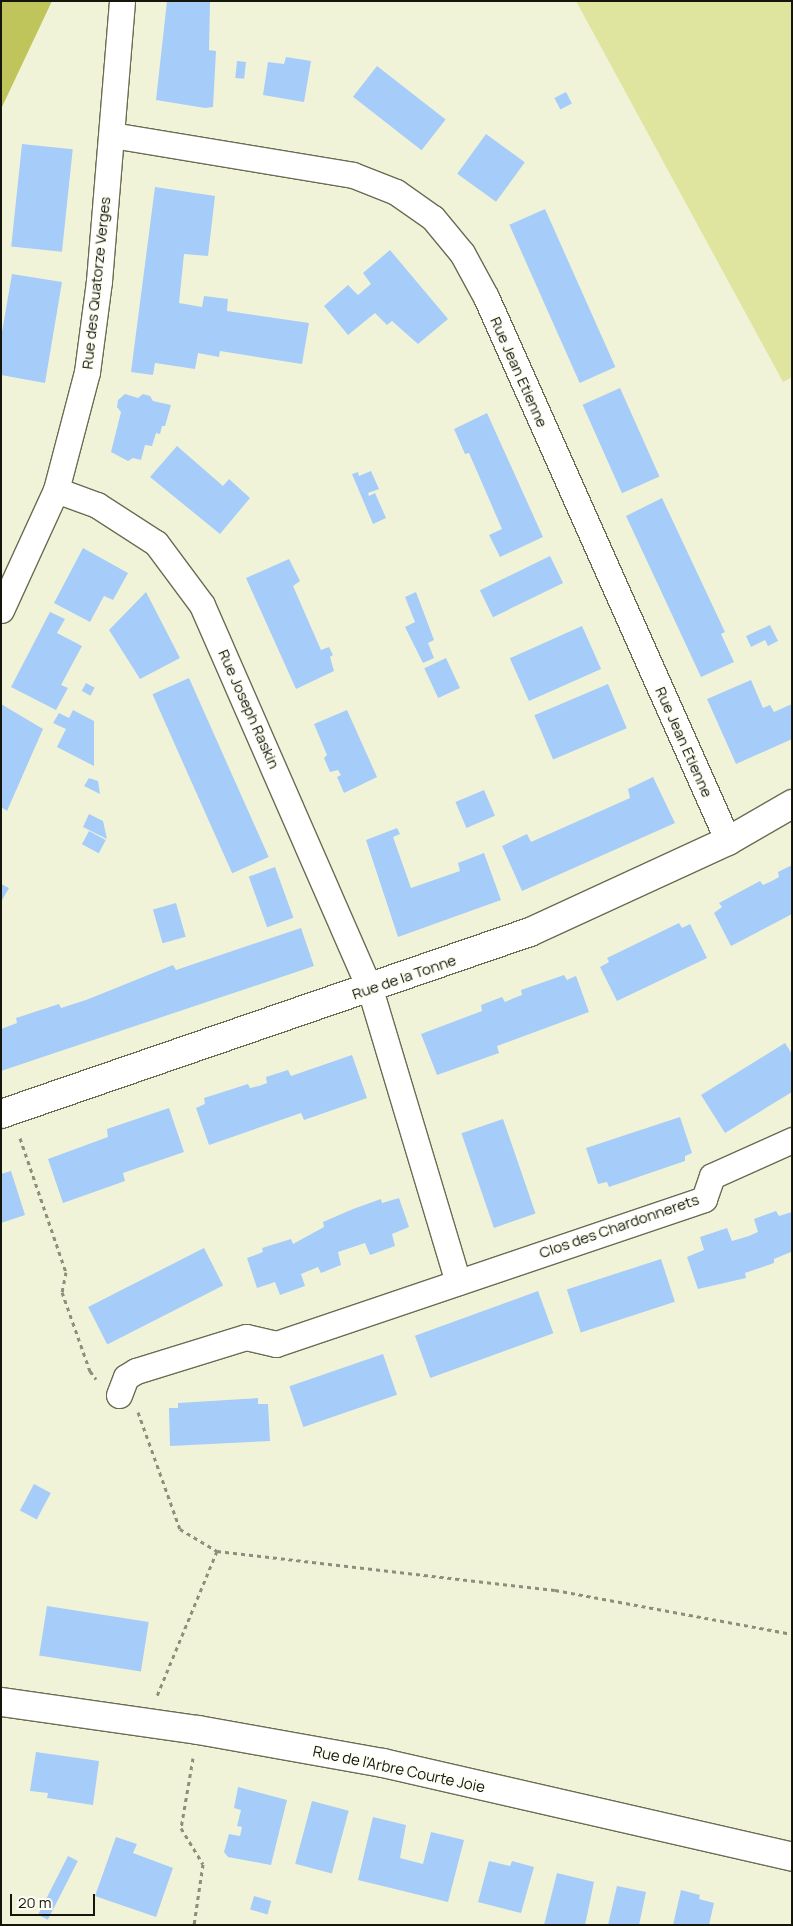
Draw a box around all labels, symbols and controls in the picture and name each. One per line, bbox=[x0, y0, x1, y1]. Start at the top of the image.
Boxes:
street label: Rue des Quatorze Verges bbox=[78, 196, 114, 370]
street label: Rue Jean Etienne bbox=[487, 314, 551, 430]
street label: Rue Joseph Raskin bbox=[215, 647, 283, 771]
street label: Rue Jean Etienne bbox=[652, 684, 716, 800]
street label: Rue de la Tonne bbox=[350, 951, 458, 1003]
street label: Clos des Chardonnerets bbox=[537, 1190, 701, 1262]
street label: Rue de l'Arbre Courte Joie bbox=[311, 1742, 487, 1796]
scale bar bbox=[12, 1884, 98, 1916]
text: 20 m bbox=[18, 1892, 51, 1913]

